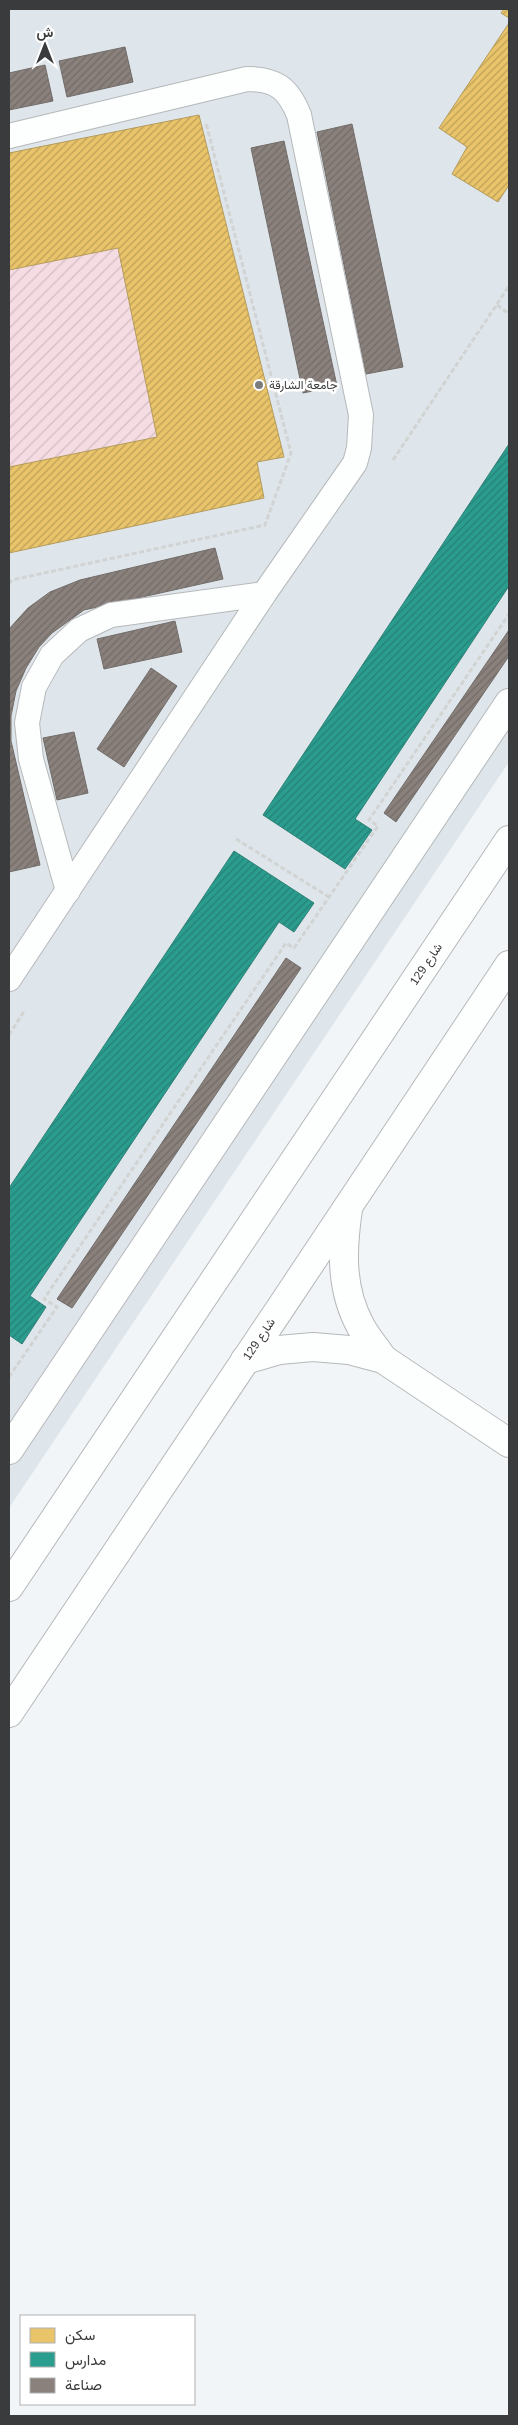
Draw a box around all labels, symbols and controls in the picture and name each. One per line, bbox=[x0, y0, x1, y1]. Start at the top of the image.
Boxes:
north arrow bbox=[20, 20, 70, 70]
text: ش bbox=[37, 24, 54, 41]
place label: جامعة الشارقة bbox=[269, 378, 338, 393]
marker: جامعة الشارقة bbox=[253, 379, 265, 391]
street label: شارع 129 bbox=[407, 940, 447, 989]
street label: شارع 129 bbox=[240, 1315, 280, 1364]
legend bbox=[20, 2315, 195, 2405]
text: سكن bbox=[65, 2326, 95, 2345]
text: مدارس bbox=[65, 2351, 106, 2370]
text: صناعة bbox=[65, 2376, 102, 2393]

